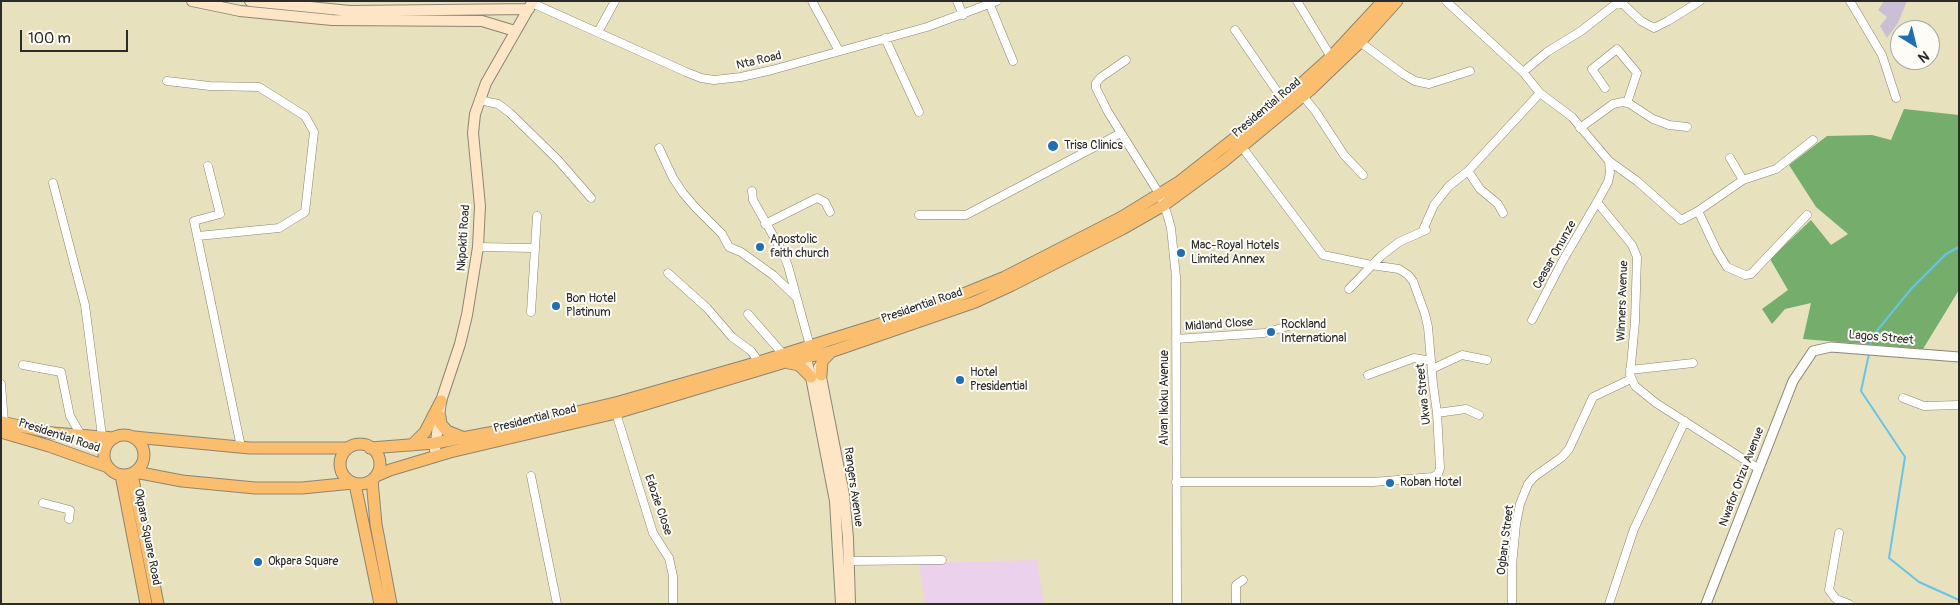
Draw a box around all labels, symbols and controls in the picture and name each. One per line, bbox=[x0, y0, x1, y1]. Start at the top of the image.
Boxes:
scale bar bbox=[22, 20, 130, 52]
north arrow bbox=[1890, 20, 1940, 70]
text: 100 m bbox=[28, 29, 71, 48]
text: N bbox=[1915, 47, 1932, 66]
street label: Nta Road bbox=[735, 49, 783, 73]
street label: Presidential Road bbox=[1230, 75, 1304, 141]
marker: Trisa Clinics bbox=[1046, 139, 1060, 153]
place label: Trisa Clinics bbox=[1064, 139, 1123, 153]
street label: Nkpokiti Road bbox=[454, 204, 474, 272]
street label: Ceasar Onunze bbox=[1530, 218, 1580, 292]
place label: Apostolic faith church bbox=[770, 233, 829, 261]
place label: Mac-Royal Hotels Limited Annex bbox=[1191, 239, 1279, 267]
marker: Apostolic faith church bbox=[754, 241, 766, 253]
marker: Mac-Royal Hotels Limited Annex bbox=[1175, 247, 1187, 259]
street label: Winners Avenue bbox=[1614, 260, 1632, 342]
street label: Presidential Road bbox=[879, 285, 965, 327]
place label: Bon Hotel Platinum bbox=[566, 292, 616, 320]
marker: Bon Hotel Platinum bbox=[550, 300, 562, 312]
street label: Midland Close bbox=[1185, 315, 1253, 335]
place label: Rockland International bbox=[1281, 318, 1347, 346]
marker: Rockland International bbox=[1265, 326, 1277, 338]
street label: Lagos Street bbox=[1848, 328, 1914, 348]
street label: Alvan Ikoku Avenue bbox=[1158, 350, 1172, 446]
street label: Ukwa Street bbox=[1414, 363, 1434, 425]
place label: Hotel Presidential bbox=[970, 366, 1028, 394]
marker: Hotel Presidential bbox=[954, 374, 966, 386]
street label: Presidential Road bbox=[492, 402, 578, 436]
street label: Presidential Road bbox=[16, 416, 102, 456]
street label: Nwafor Orizu Avenue bbox=[1716, 425, 1768, 529]
street label: Rangers Avenue bbox=[840, 446, 866, 528]
street label: Edozie Close bbox=[641, 473, 675, 537]
place label: Roban Hotel bbox=[1400, 476, 1462, 490]
marker: Roban Hotel bbox=[1384, 477, 1396, 489]
street label: Okpara Square Road bbox=[131, 488, 163, 586]
street label: Ogbaru Street bbox=[1495, 504, 1517, 576]
place label: Okpara Square bbox=[268, 555, 339, 569]
marker: Okpara Square bbox=[252, 556, 264, 568]

